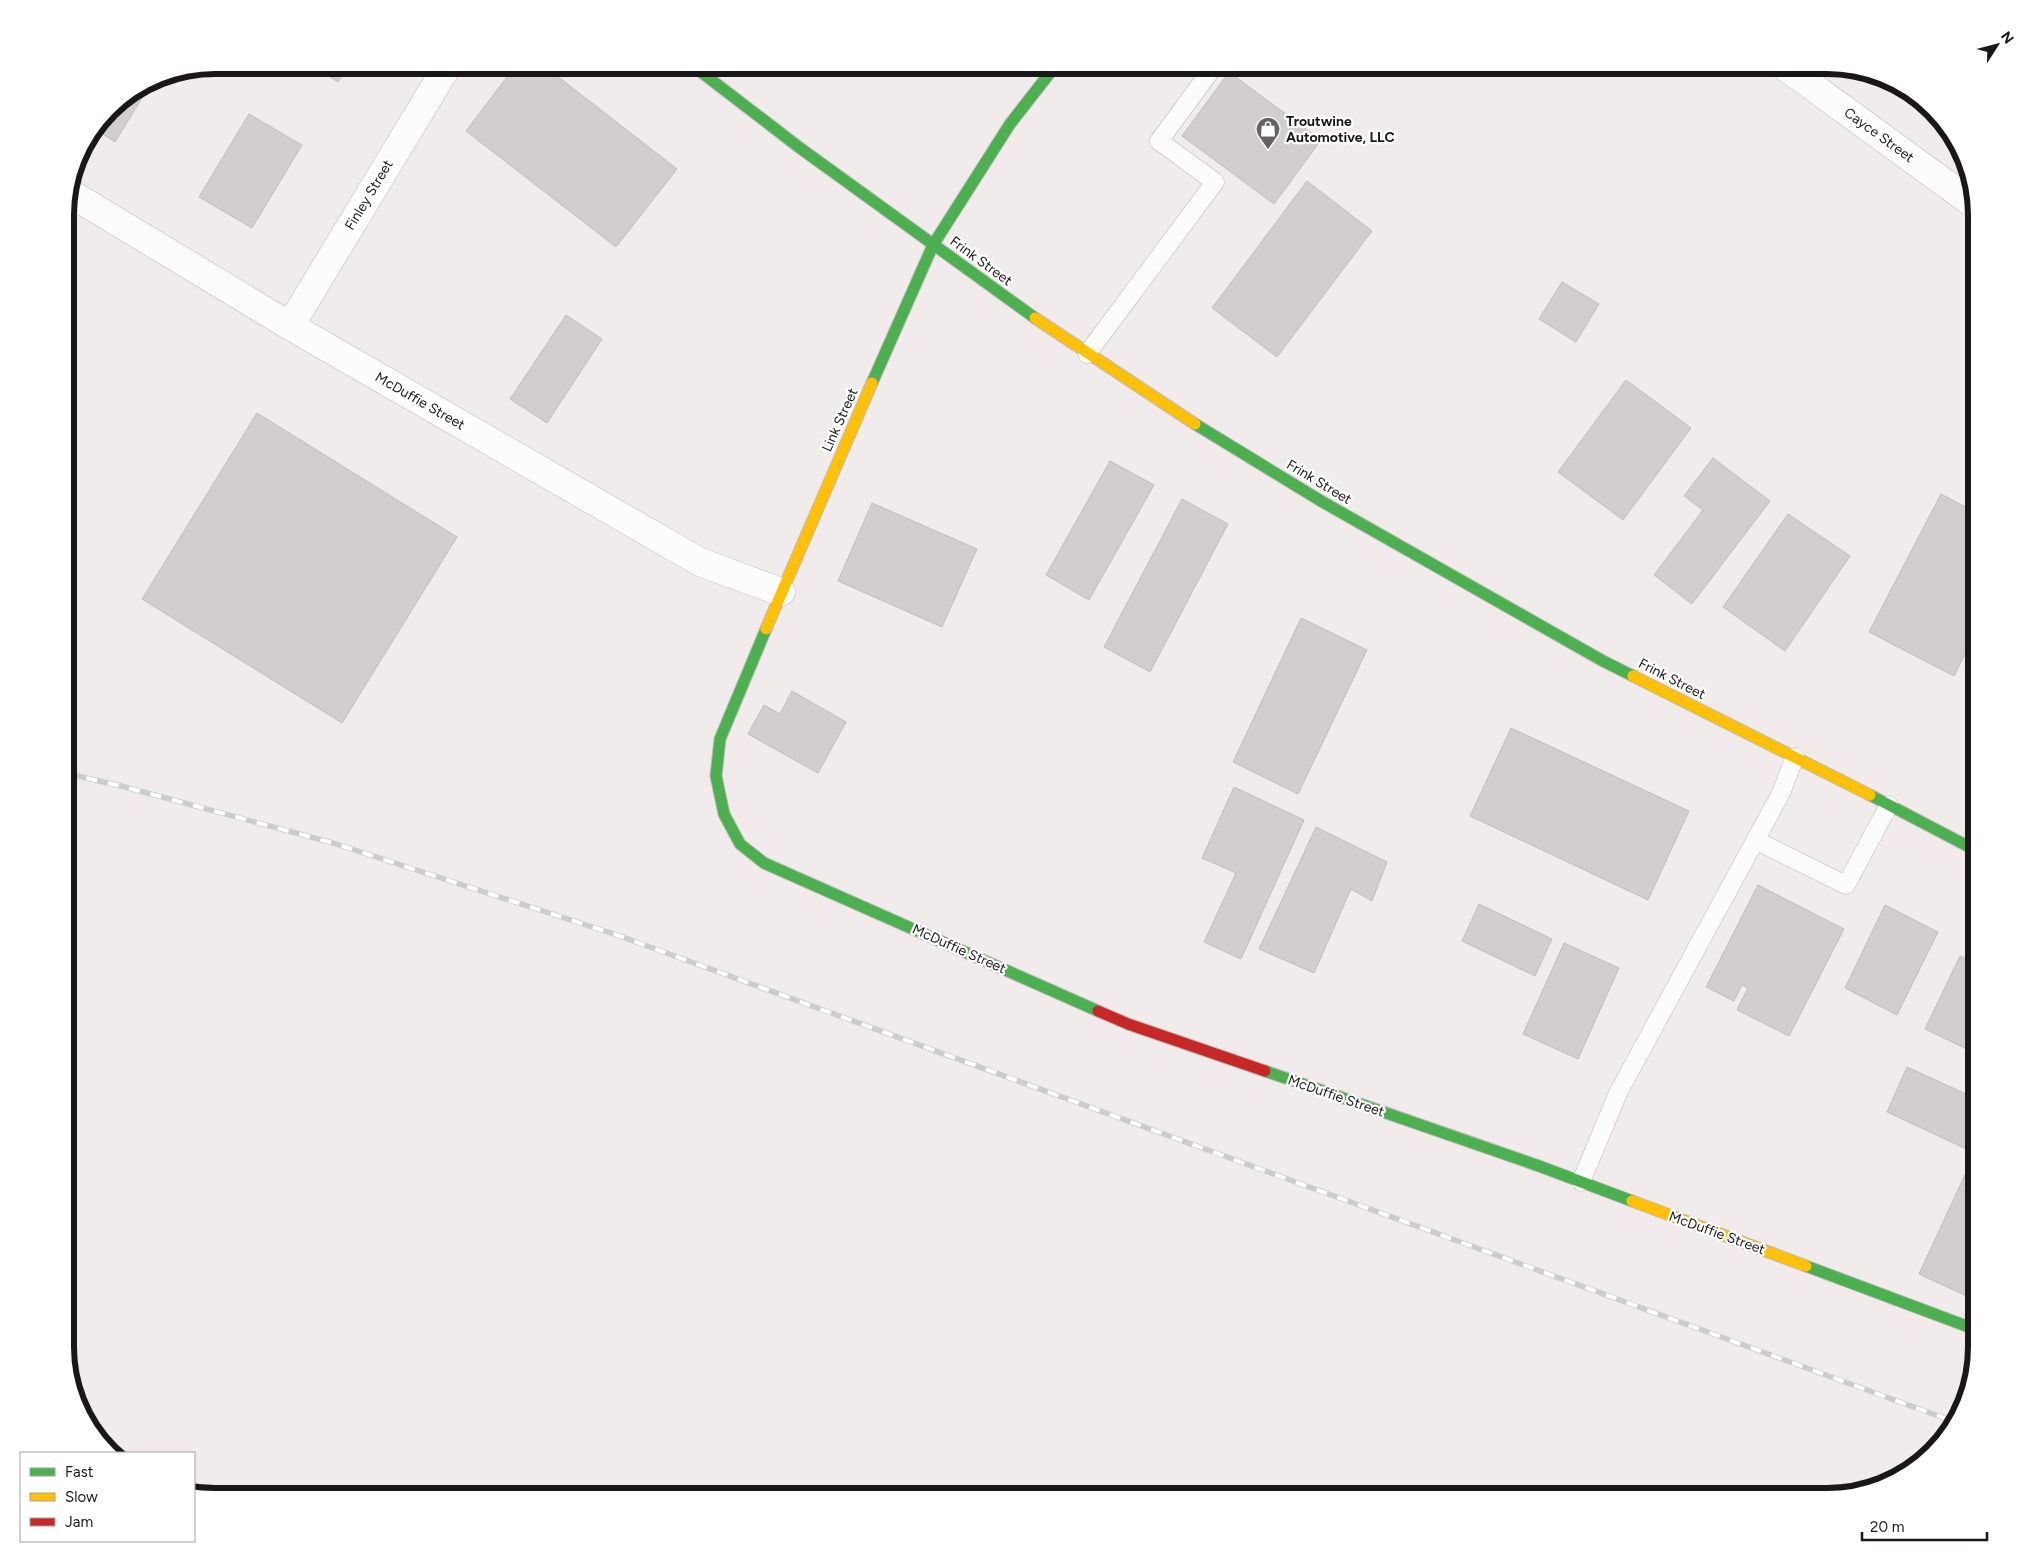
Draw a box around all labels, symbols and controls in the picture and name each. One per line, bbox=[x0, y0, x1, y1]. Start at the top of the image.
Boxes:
north arrow bbox=[1972, 20, 2022, 70]
text: N bbox=[1997, 28, 2017, 47]
street label: Cayce Street bbox=[1841, 104, 1917, 166]
place label: Troutwine Automotive, LLC bbox=[1286, 113, 1395, 146]
shop icon: Troutwine Automotive, LLC bbox=[1255, 116, 1281, 150]
street label: Finley Street bbox=[341, 157, 397, 233]
street label: Frink Street bbox=[947, 233, 1015, 289]
street label: McDuffie Street bbox=[372, 368, 468, 434]
street label: Link Street bbox=[818, 386, 862, 454]
street label: Frink Street bbox=[1283, 456, 1355, 508]
street label: Frink Street bbox=[1636, 655, 1708, 703]
street label: McDuffie Street bbox=[910, 921, 1008, 977]
street label: McDuffie Street bbox=[1286, 1072, 1386, 1120]
street label: McDuffie Street bbox=[1667, 1208, 1767, 1258]
legend bbox=[20, 1452, 195, 1542]
text: Fast bbox=[65, 1463, 94, 1481]
text: Slow bbox=[65, 1488, 98, 1506]
scale bar bbox=[1862, 1510, 1987, 1542]
text: Jam bbox=[65, 1513, 93, 1531]
text: 20 m bbox=[1870, 1518, 1904, 1536]

